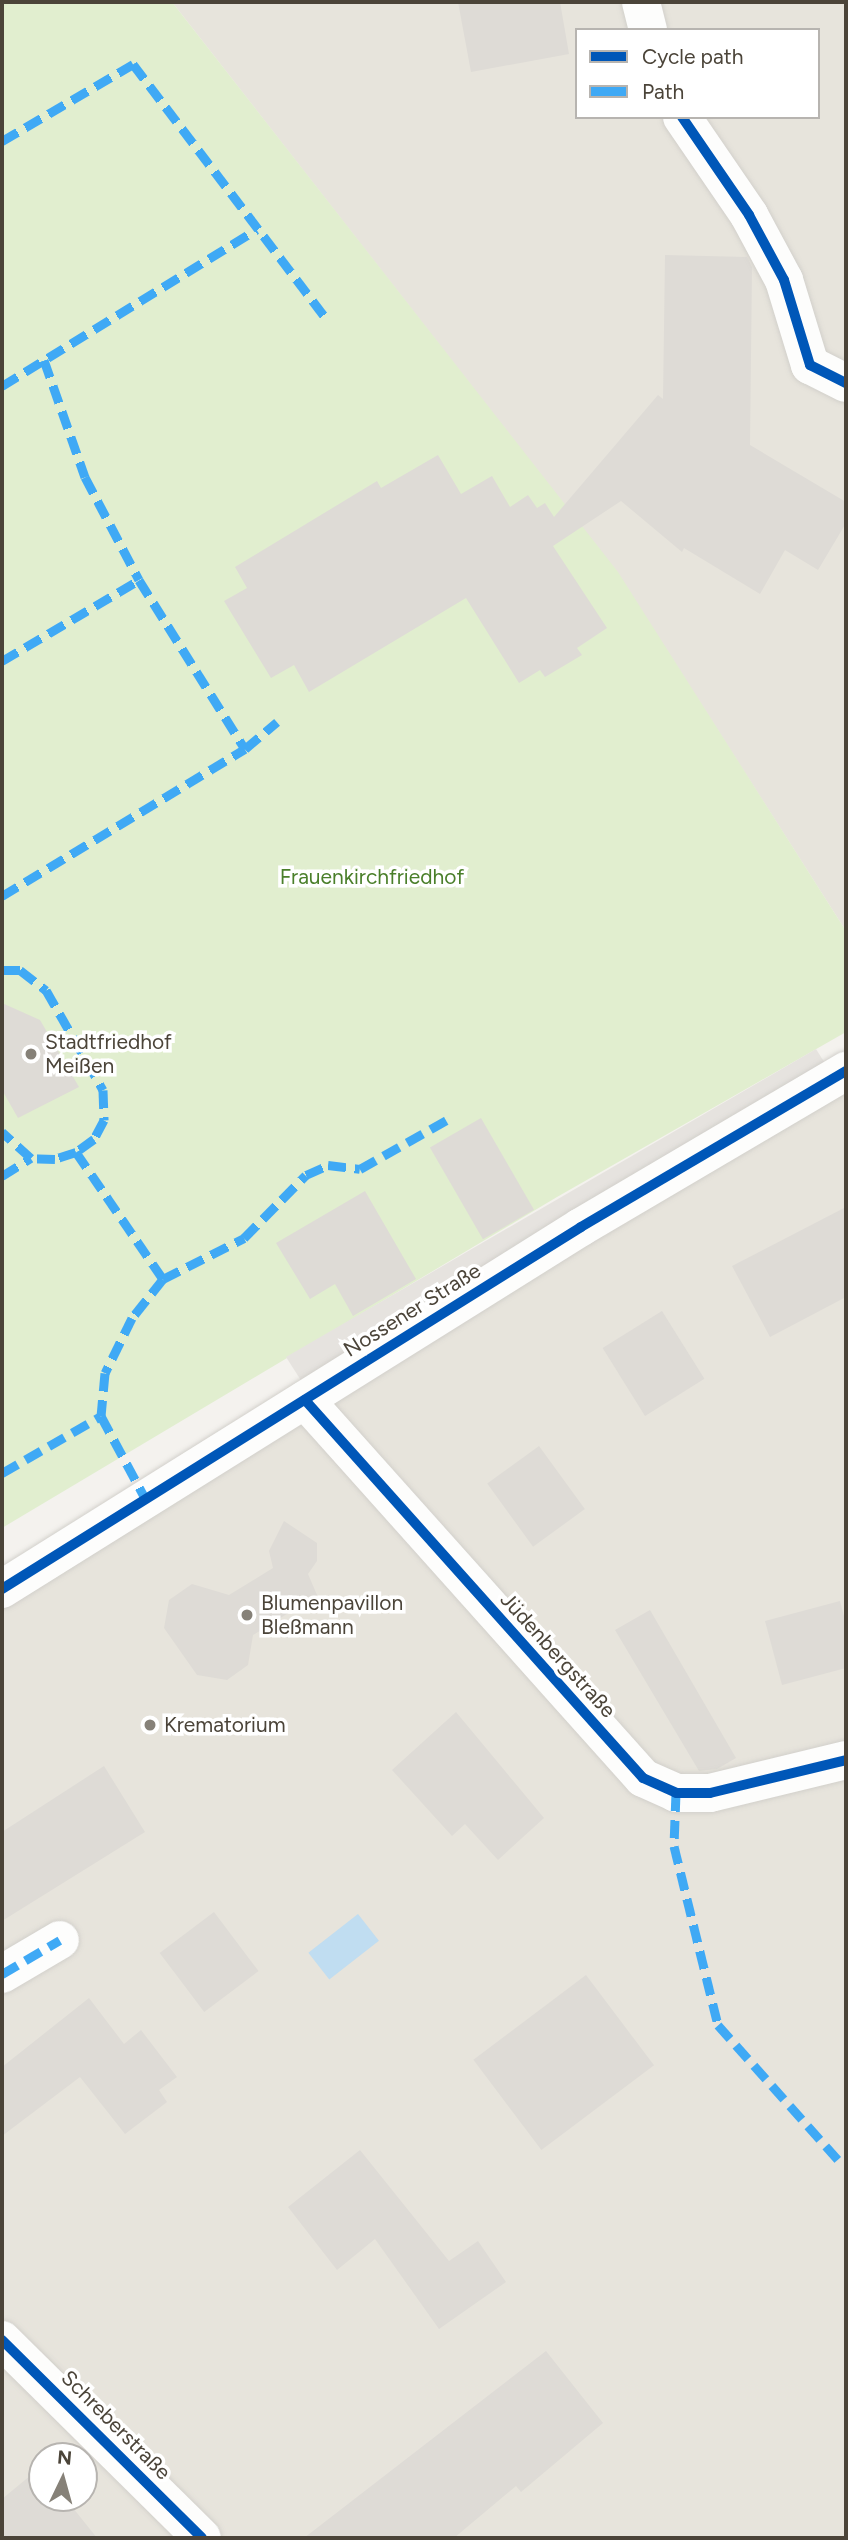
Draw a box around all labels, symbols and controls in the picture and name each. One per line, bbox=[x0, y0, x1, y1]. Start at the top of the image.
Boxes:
legend bbox=[575, 28, 820, 119]
text: Cycle path bbox=[642, 44, 743, 69]
text: Path bbox=[642, 79, 684, 104]
park label: Frauenkirchfriedhof bbox=[280, 864, 464, 890]
place label: Stadtfriedhof Meißen bbox=[45, 1029, 172, 1079]
marker: Stadtfriedhof Meißen bbox=[23, 1046, 39, 1062]
street label: Nossener Straße bbox=[339, 1258, 485, 1362]
street label: Jüdenbergstraße bbox=[495, 1587, 621, 1723]
place label: Blumenpavillon Bleßmann bbox=[261, 1590, 403, 1640]
marker: Blumenpavillon Bleßmann bbox=[239, 1607, 255, 1623]
place label: Krematorium bbox=[164, 1712, 286, 1738]
marker: Krematorium bbox=[142, 1717, 158, 1733]
street label: Schreberstraße bbox=[56, 2365, 176, 2485]
north arrow bbox=[28, 2442, 98, 2512]
text: N bbox=[56, 2445, 73, 2470]

